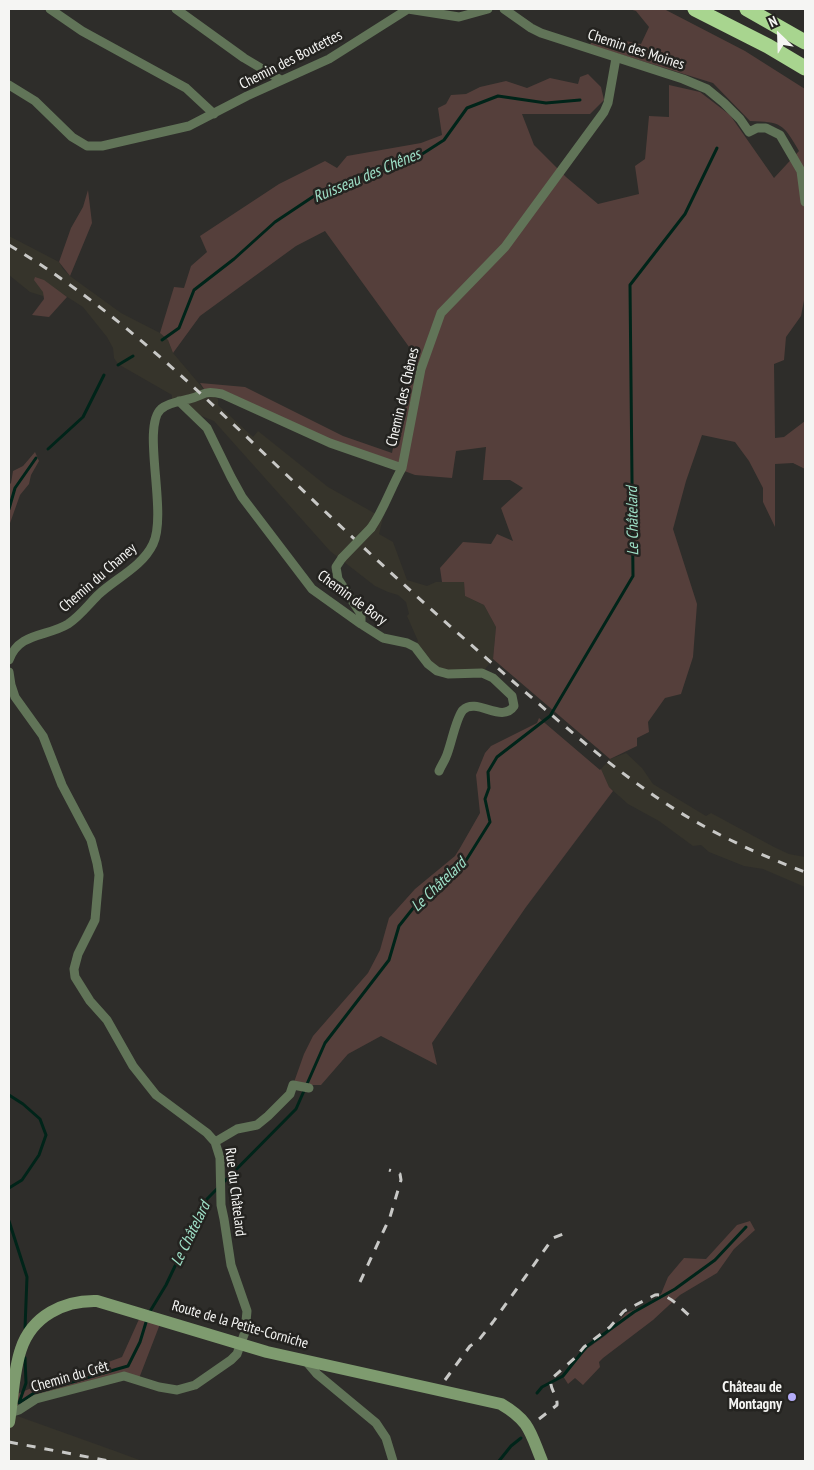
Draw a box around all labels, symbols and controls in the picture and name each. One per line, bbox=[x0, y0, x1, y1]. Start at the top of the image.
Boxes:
north arrow bbox=[754, 10, 804, 60]
text: N bbox=[766, 12, 780, 31]
street label: Chemin des Boutettes bbox=[237, 26, 345, 94]
street label: Chemin des Moines bbox=[585, 26, 687, 74]
water label: Ruisseau des Chênes bbox=[311, 145, 423, 207]
street label: Chemin des Chênes bbox=[383, 346, 423, 448]
water label: Le Châtelard bbox=[623, 486, 643, 556]
street label: Chemin du Chaney bbox=[56, 540, 140, 616]
street label: Chemin de Bory bbox=[314, 567, 390, 629]
water label: Le Châtelard bbox=[408, 854, 470, 916]
street label: Rue du Châtelard bbox=[221, 1147, 249, 1237]
water label: Le Châtelard bbox=[167, 1199, 215, 1269]
street label: Route de la Petite-Corniche bbox=[170, 1297, 310, 1353]
street label: Chemin du Crêt bbox=[29, 1357, 111, 1397]
place label: Château de Montagny bbox=[722, 1379, 782, 1414]
marker: Château de Montagny bbox=[786, 1391, 798, 1403]

